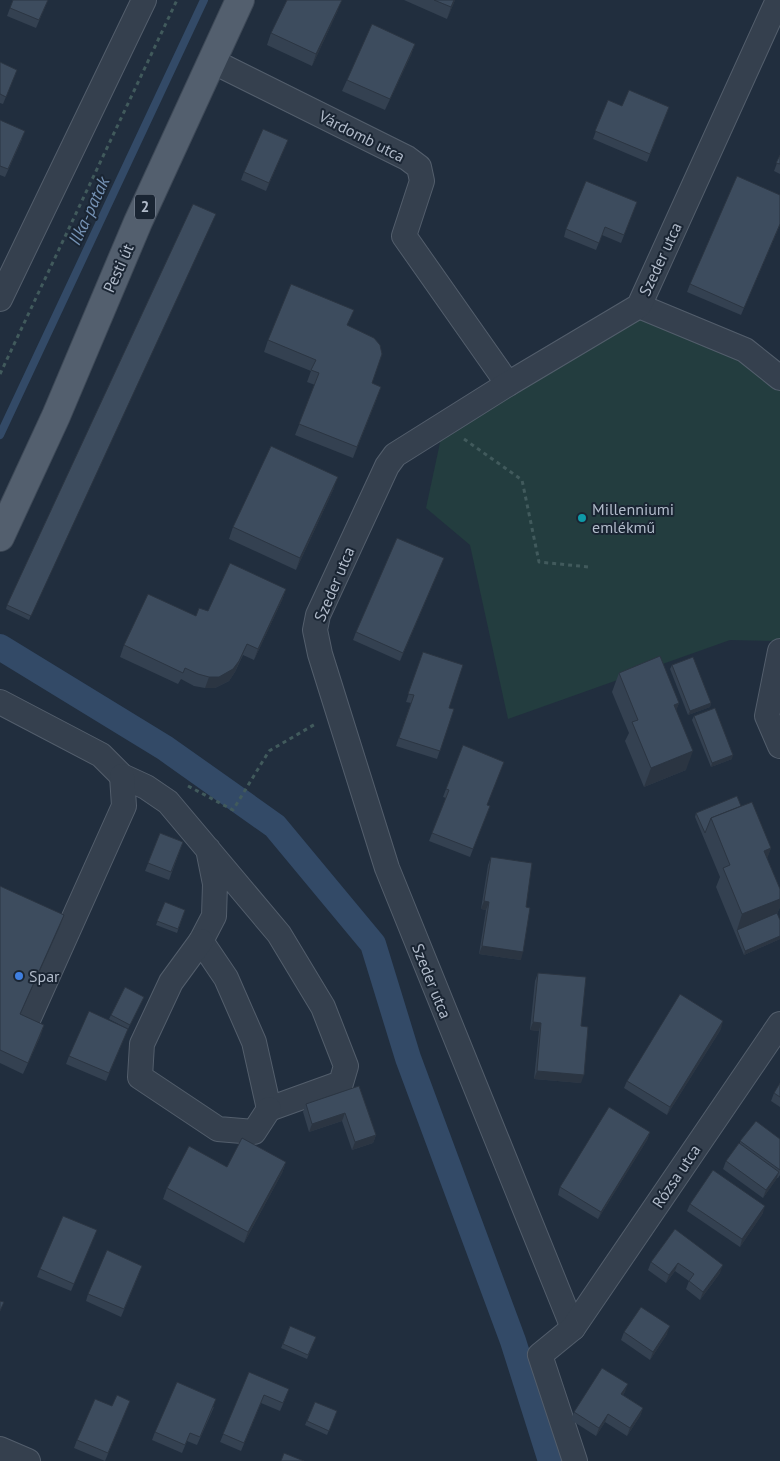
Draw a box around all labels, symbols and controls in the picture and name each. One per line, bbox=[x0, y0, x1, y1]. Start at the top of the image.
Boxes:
street label: Várdomb utca bbox=[315, 105, 408, 166]
water label: Ilka-patak bbox=[63, 172, 115, 249]
road number: 2 bbox=[135, 194, 155, 220]
street label: Szeder utca bbox=[634, 219, 686, 299]
street label: Pesti út bbox=[98, 240, 138, 295]
place label: Millenniumi emlékmű bbox=[592, 499, 674, 537]
marker: Millenniumi emlékmű bbox=[576, 512, 588, 524]
street label: Szeder utca bbox=[309, 544, 359, 624]
street label: Szeder utca bbox=[408, 941, 456, 1021]
place label: Spar bbox=[29, 966, 60, 986]
marker: Spar bbox=[13, 970, 25, 982]
street label: Rózsa utca bbox=[648, 1140, 704, 1212]

